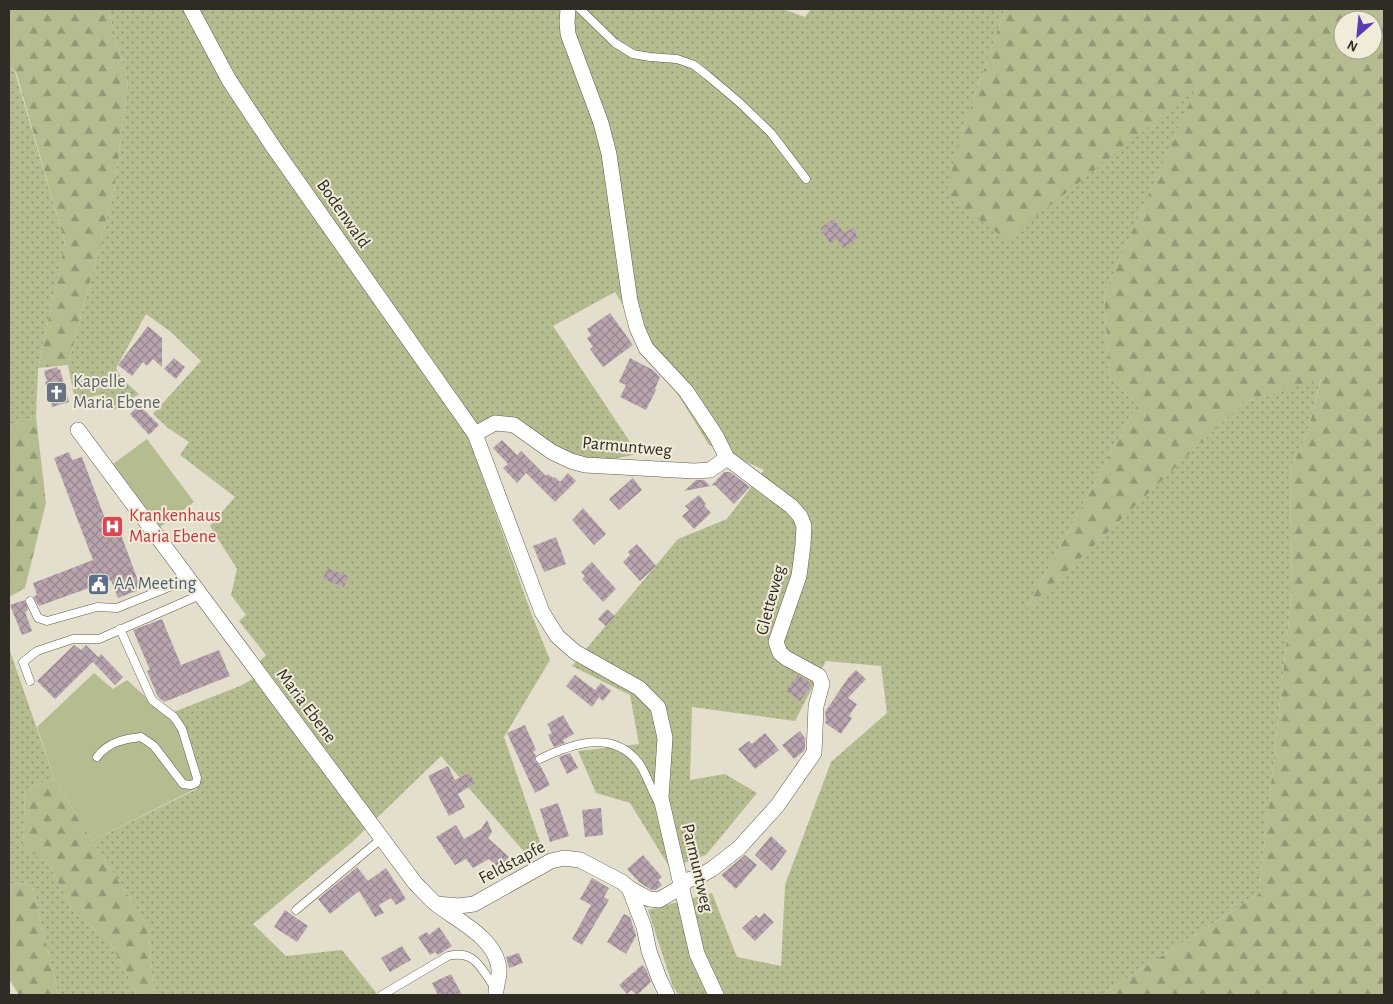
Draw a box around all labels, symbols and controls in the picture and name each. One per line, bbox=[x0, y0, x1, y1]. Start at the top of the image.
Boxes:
north arrow bbox=[1333, 10, 1383, 60]
text: N bbox=[1345, 37, 1360, 54]
street label: Bodenwald bbox=[313, 177, 373, 251]
place label: Kapelle Maria Ebene bbox=[73, 373, 160, 412]
church icon: Kapelle Maria Ebene bbox=[45, 380, 69, 404]
street label: Parmuntweg bbox=[581, 434, 673, 460]
place label: Krankenhaus Maria Ebene bbox=[129, 507, 221, 546]
hospital icon: Krankenhaus Maria Ebene bbox=[101, 514, 125, 538]
street label: Gletteweg bbox=[753, 563, 789, 637]
public building icon: AA Meeting bbox=[86, 572, 110, 596]
place label: AA Meeting bbox=[114, 575, 197, 593]
street label: Maria Ebene bbox=[273, 666, 339, 746]
street label: Parmuntweg bbox=[678, 822, 716, 914]
street label: Feldstapfe bbox=[476, 838, 548, 888]

